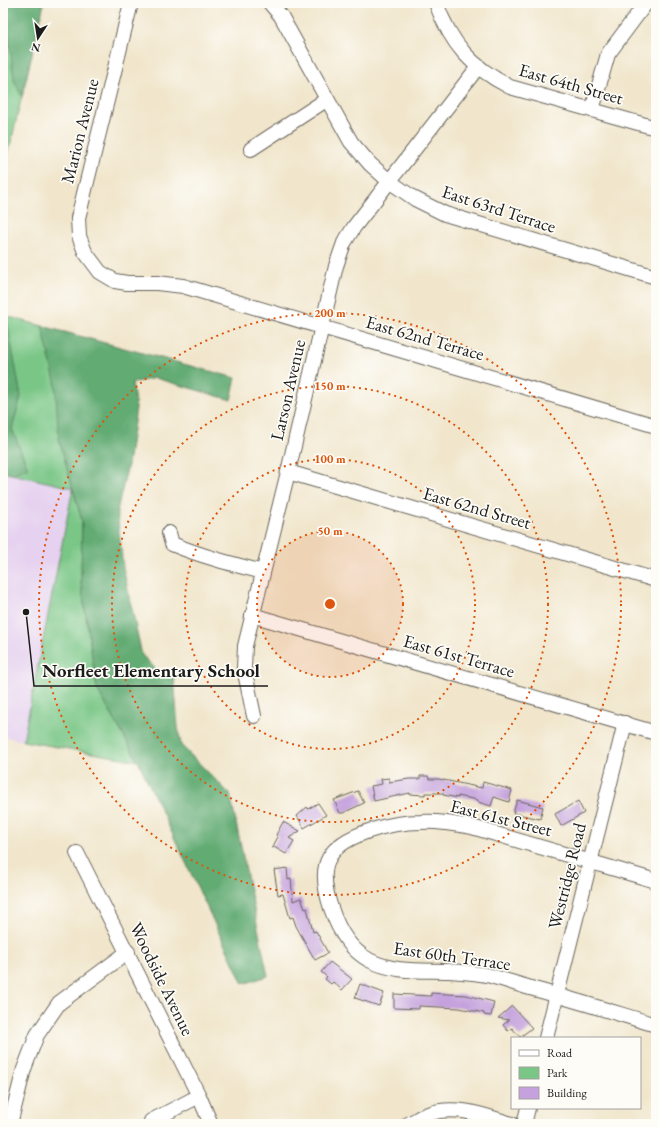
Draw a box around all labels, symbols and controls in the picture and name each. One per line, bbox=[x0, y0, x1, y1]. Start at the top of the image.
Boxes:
north arrow bbox=[18, 18, 58, 58]
text: N bbox=[30, 40, 42, 56]
street label: East 64th Street bbox=[516, 58, 626, 109]
street label: Marion Avenue bbox=[55, 76, 104, 186]
street label: East 63rd Terrace bbox=[439, 179, 559, 238]
text: 200 m bbox=[314, 305, 346, 321]
street label: East 62nd Terrace bbox=[363, 310, 487, 365]
street label: Larson Avenue bbox=[265, 337, 310, 443]
text: 150 m bbox=[314, 378, 346, 394]
text: 100 m bbox=[314, 451, 346, 467]
street label: East 62nd Street bbox=[421, 481, 534, 534]
text: 50 m bbox=[317, 523, 343, 539]
centre of rings bbox=[323, 597, 337, 611]
street label: East 61st Terrace bbox=[401, 629, 517, 682]
callout: Norfleet Elementary School bbox=[34, 655, 268, 686]
text: Norfleet Elementary School bbox=[42, 658, 261, 683]
street label: East 61st Street bbox=[448, 794, 555, 841]
street label: Westridge Road bbox=[542, 819, 591, 931]
street label: Woodside Avenue bbox=[125, 918, 200, 1039]
street label: East 60th Terrace bbox=[392, 936, 512, 975]
legend bbox=[511, 1037, 641, 1109]
text: Road bbox=[547, 1045, 573, 1061]
text: Park bbox=[547, 1065, 568, 1081]
text: Building bbox=[547, 1085, 588, 1101]

